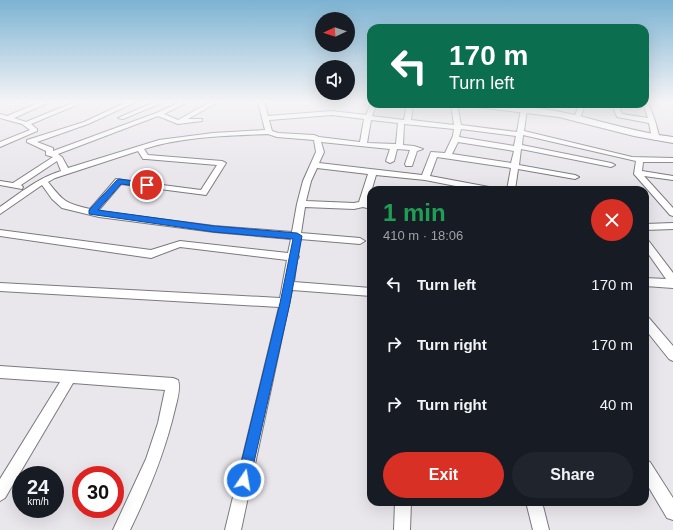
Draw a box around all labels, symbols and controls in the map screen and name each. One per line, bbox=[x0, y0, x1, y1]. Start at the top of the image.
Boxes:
north arrow bbox=[315, 12, 355, 52]
map controls bbox=[315, 12, 355, 100]
icon: left bbox=[383, 40, 435, 92]
text: 170 m bbox=[449, 40, 528, 71]
button: sound bbox=[315, 60, 355, 100]
text: Turn left bbox=[449, 73, 514, 93]
pin bbox=[130, 168, 164, 202]
icon: arrive bbox=[136, 174, 158, 196]
text: 1 min bbox=[383, 199, 446, 226]
button: close bbox=[591, 199, 633, 241]
text: 410 m · 18:06 bbox=[383, 228, 463, 243]
icon: left bbox=[383, 273, 405, 295]
text: Turn left bbox=[417, 276, 476, 293]
text: 170 m bbox=[591, 276, 633, 293]
icon: right bbox=[383, 333, 405, 355]
text: Turn right bbox=[417, 336, 487, 353]
text: 170 m bbox=[591, 336, 633, 353]
icon: right bbox=[383, 393, 405, 415]
text: Turn right bbox=[417, 396, 487, 413]
text: 40 m bbox=[600, 396, 633, 413]
button: Exit bbox=[383, 452, 504, 498]
button: Share bbox=[512, 452, 633, 498]
position arrow bbox=[223, 459, 265, 501]
speed limit sign: 30 bbox=[72, 466, 124, 518]
text: 24 bbox=[27, 476, 49, 498]
text: km/h bbox=[27, 496, 49, 507]

